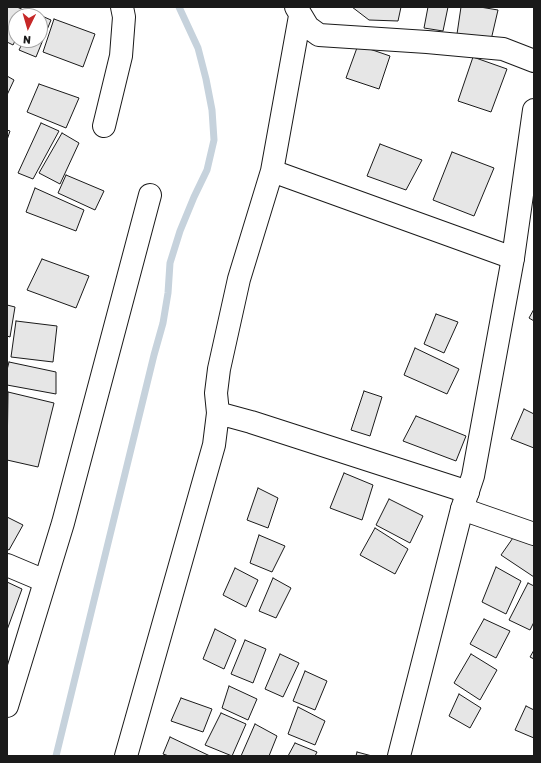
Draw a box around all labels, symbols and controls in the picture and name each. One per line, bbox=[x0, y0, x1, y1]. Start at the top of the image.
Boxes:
north arrow bbox=[8, 8, 48, 48]
text: N bbox=[22, 33, 32, 46]

